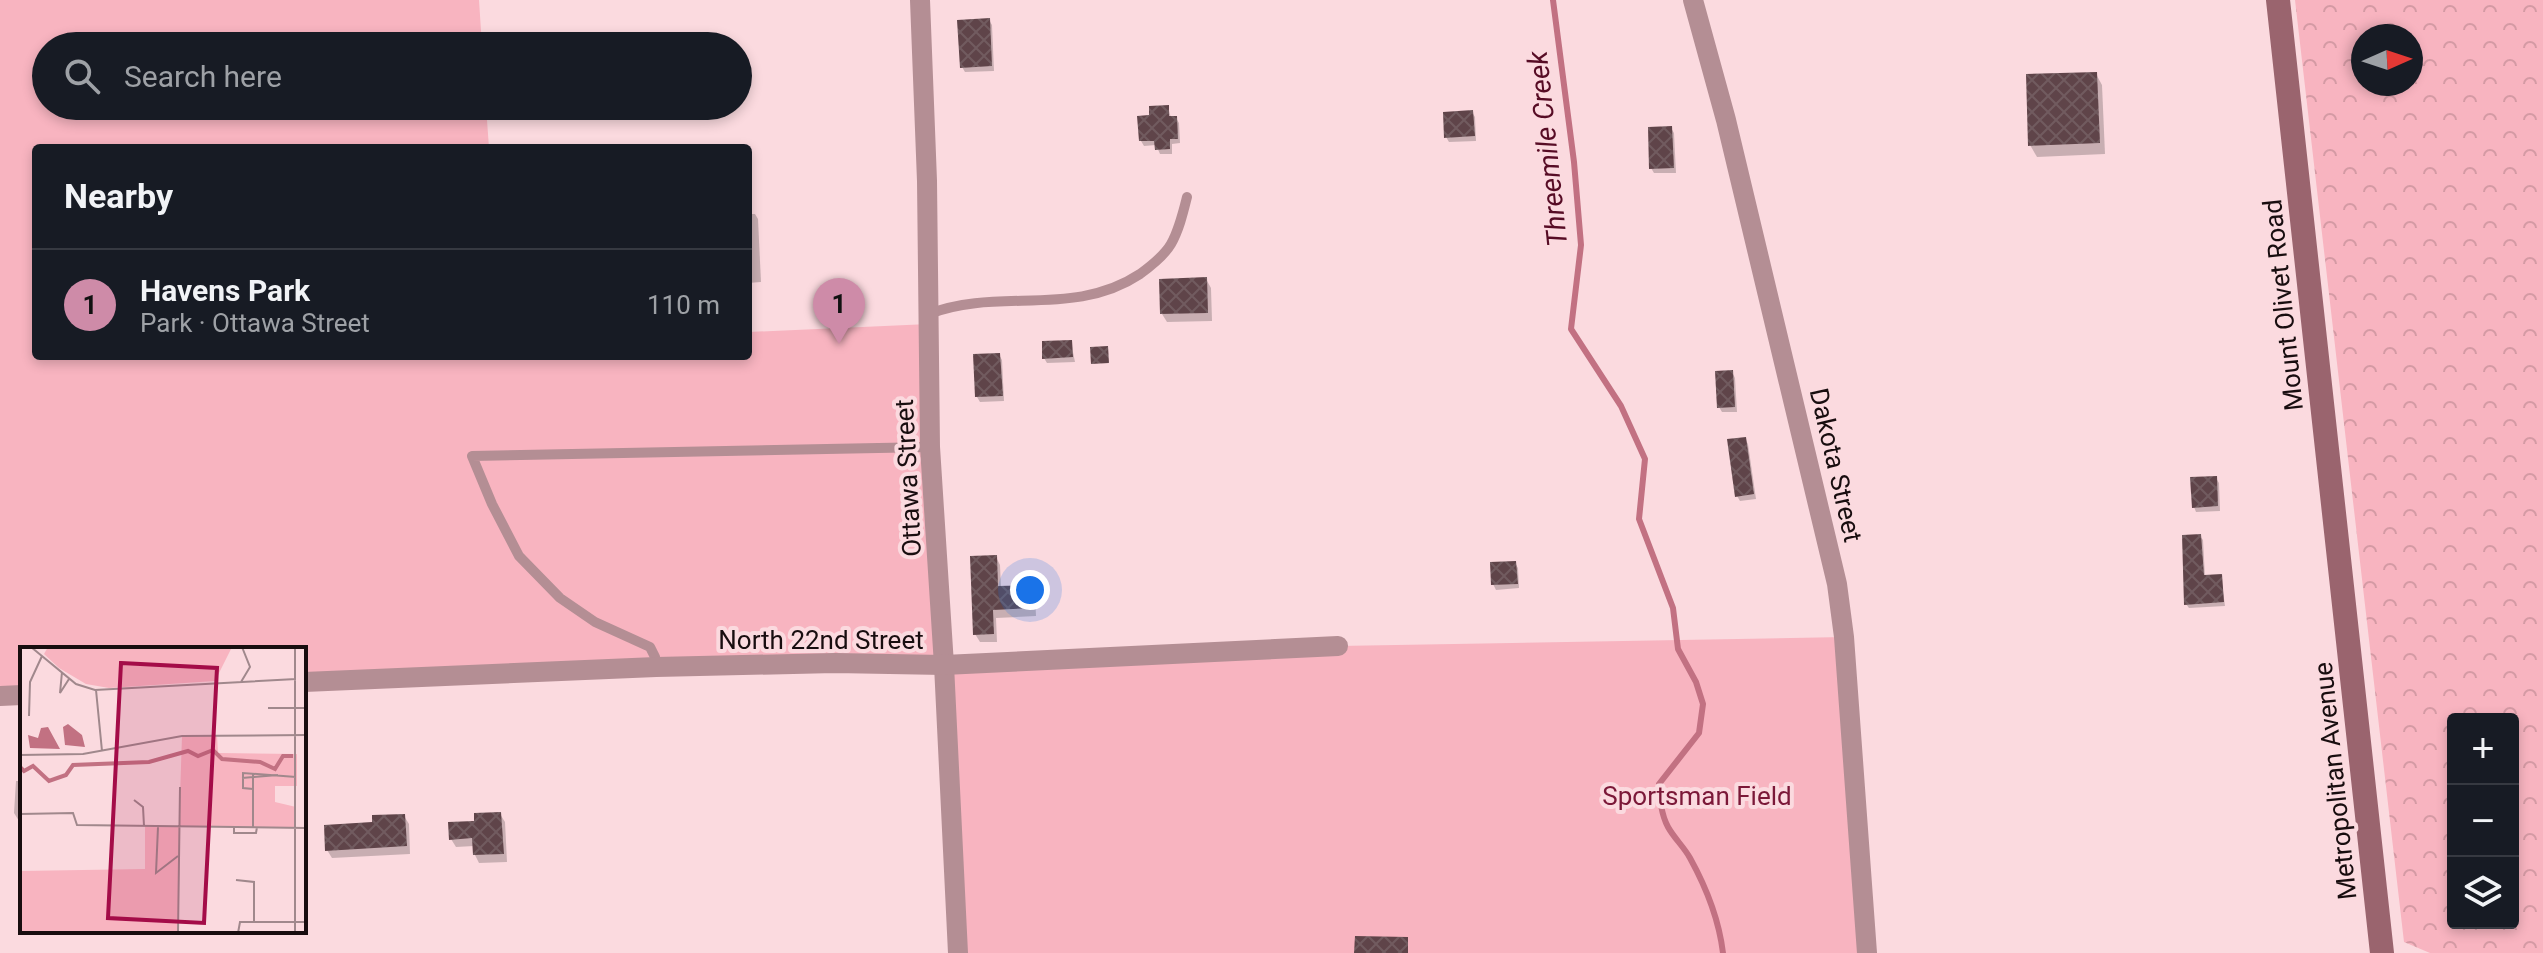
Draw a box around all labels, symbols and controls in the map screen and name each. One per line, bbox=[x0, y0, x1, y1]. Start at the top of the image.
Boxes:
north arrow bbox=[2351, 24, 2423, 96]
search box bbox=[32, 32, 752, 120]
water label: Threemile Creek bbox=[1521, 48, 1574, 248]
icon: search bbox=[60, 54, 104, 98]
text: Search here bbox=[124, 59, 282, 94]
text: Nearby bbox=[64, 176, 173, 216]
street label: Mount Olivet Road bbox=[2257, 198, 2309, 412]
text: Havens Park bbox=[140, 273, 310, 308]
pin: 1 bbox=[813, 278, 865, 344]
text: 1 bbox=[83, 290, 97, 320]
text: 110 m bbox=[647, 290, 720, 320]
text: Park · Ottawa Street bbox=[140, 308, 370, 338]
street label: Dakota Street bbox=[1804, 385, 1868, 545]
street label: Ottawa Street bbox=[889, 398, 927, 558]
your location bbox=[1010, 570, 1050, 610]
street label: North 22nd Street bbox=[718, 625, 924, 655]
inset map bbox=[20, 647, 306, 933]
street label: Metropolitan Avenue bbox=[2308, 661, 2362, 901]
map controls bbox=[2447, 713, 2519, 929]
button: + bbox=[2447, 713, 2519, 785]
park label: Sportsman Field bbox=[1602, 781, 1792, 811]
button: − bbox=[2447, 785, 2519, 857]
button: layers bbox=[2447, 857, 2519, 929]

